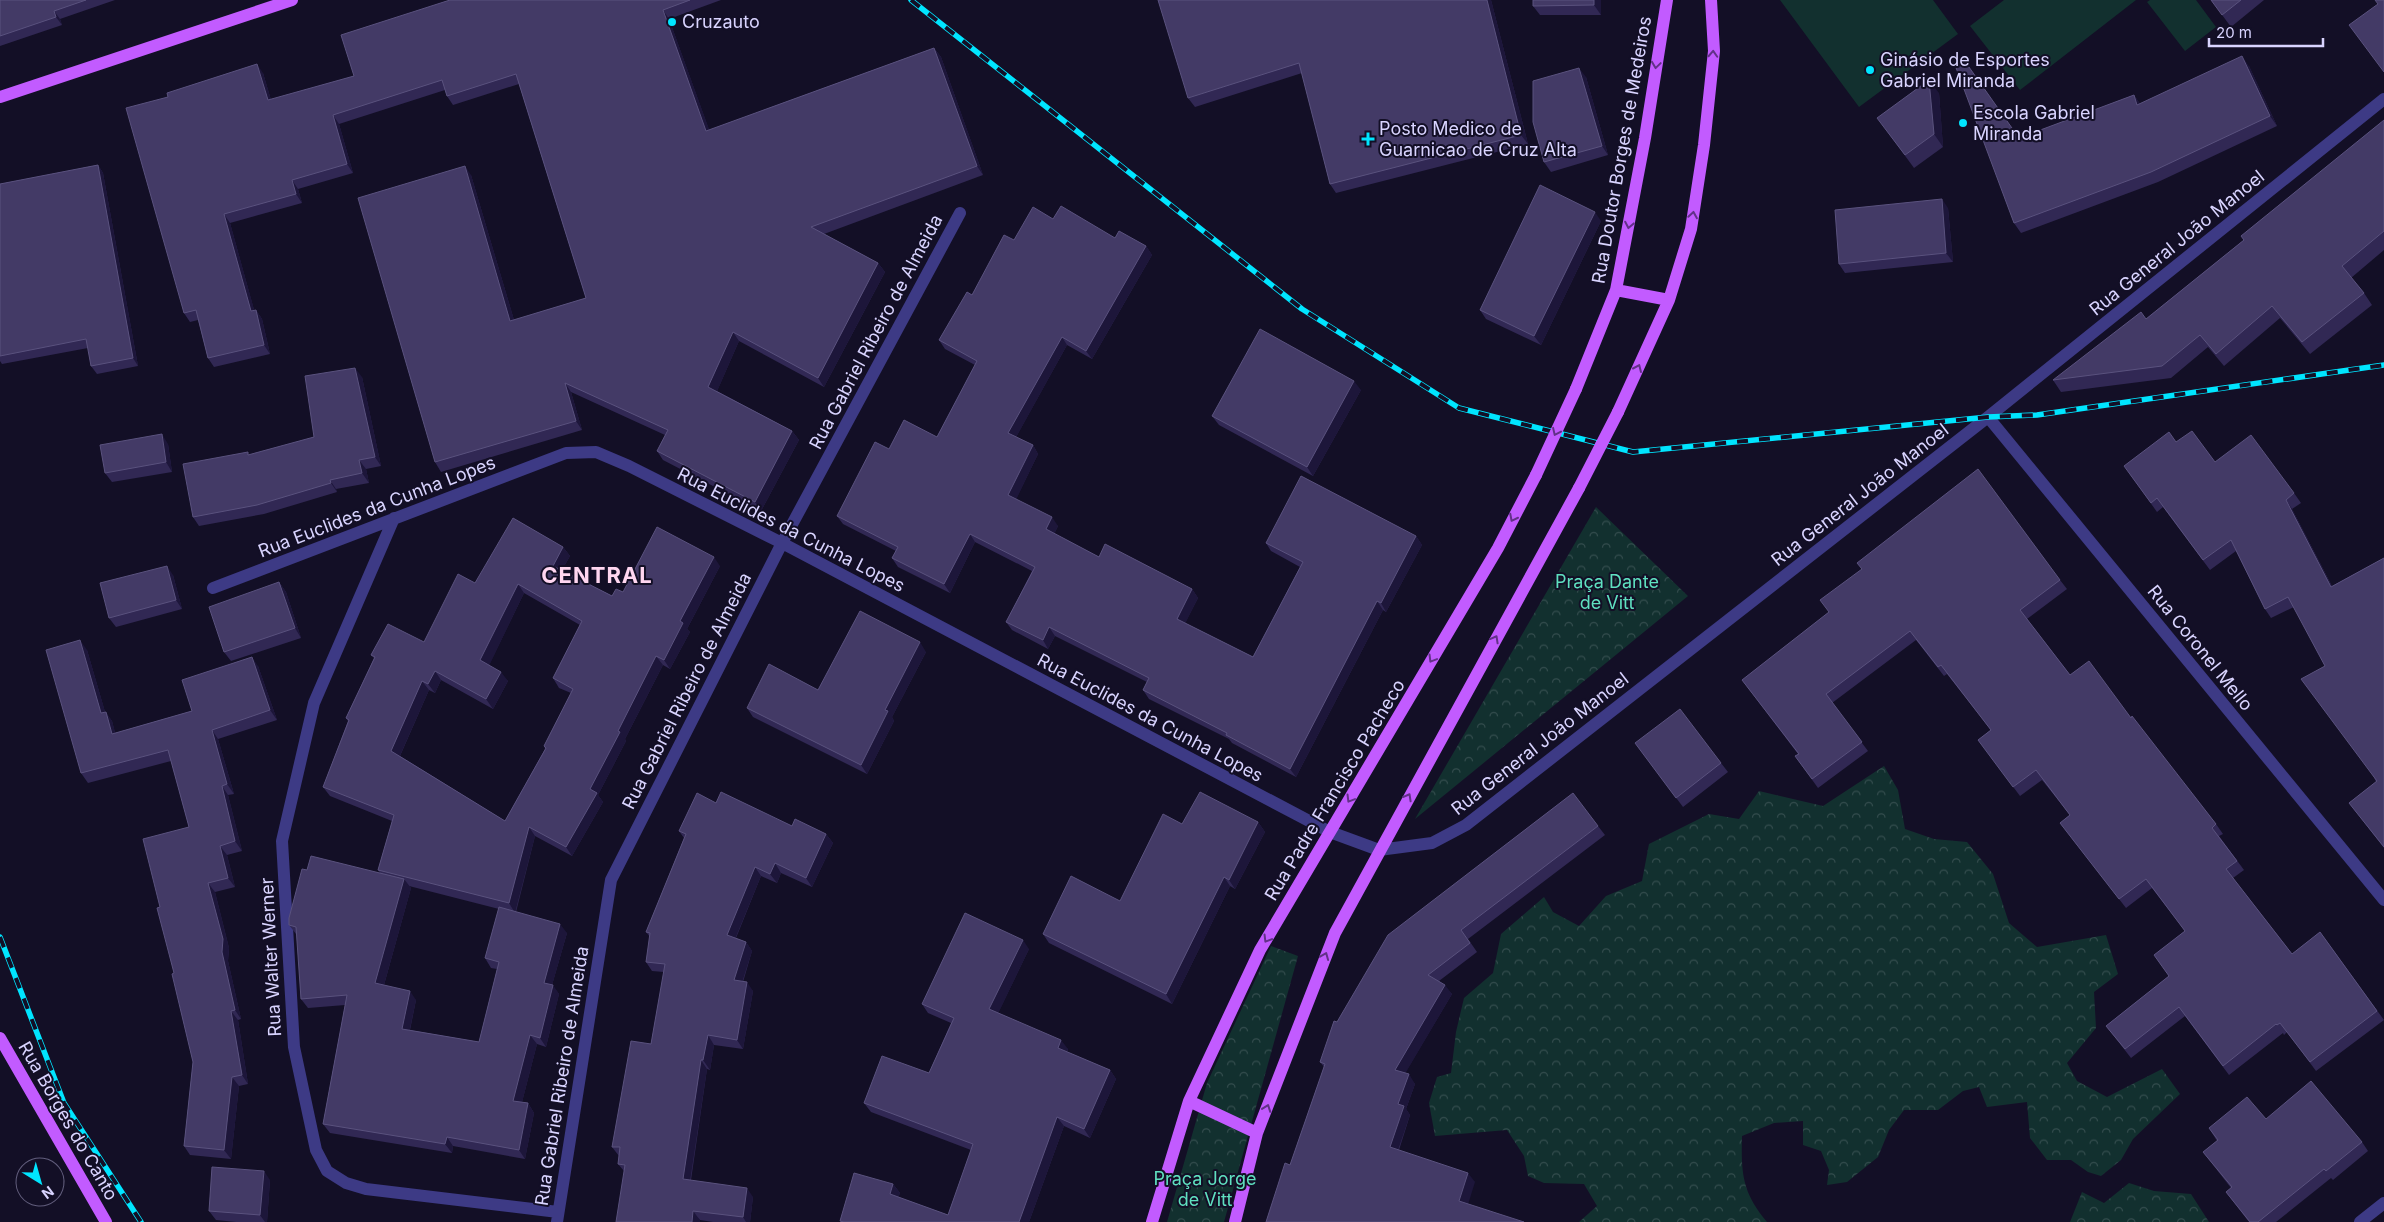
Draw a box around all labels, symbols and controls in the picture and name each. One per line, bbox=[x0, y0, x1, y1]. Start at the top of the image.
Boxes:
place label: Cruzauto bbox=[682, 11, 760, 32]
street label: Rua Doutor Borges de Medeiros bbox=[1588, 15, 1655, 285]
scale bar bbox=[2209, 15, 2323, 47]
marker: Cruzauto bbox=[666, 16, 678, 28]
text: 20 m bbox=[2216, 23, 2252, 42]
place label: Ginásio de Esportes Gabriel Miranda bbox=[1880, 49, 2050, 91]
one-way arrow bbox=[1707, 50, 1718, 58]
one-way arrow bbox=[1651, 62, 1662, 70]
marker: Ginásio de Esportes Gabriel Miranda bbox=[1864, 64, 1876, 76]
place label: Escola Gabriel Miranda bbox=[1973, 102, 2095, 144]
marker: Escola Gabriel Miranda bbox=[1957, 117, 1969, 129]
place label: Posto Medico de Guarnicao de Cruz Alta bbox=[1379, 118, 1577, 160]
marker: Posto Medico de Guarnicao de Cruz Alta bbox=[1361, 132, 1375, 146]
street label: Rua General João Manoel bbox=[2085, 166, 2268, 320]
street label: Rua Gabriel Ribeiro de Almeida bbox=[805, 211, 946, 453]
one-way arrow bbox=[1687, 211, 1698, 219]
one-way arrow bbox=[1624, 221, 1634, 230]
one-way arrow bbox=[1632, 364, 1643, 373]
street label: Rua General João Manoel bbox=[1767, 419, 1952, 570]
one-way arrow bbox=[1552, 427, 1562, 436]
street label: Rua Euclides da Cunha Lopes bbox=[255, 452, 498, 562]
street label: Rua Euclides da Cunha Lopes bbox=[674, 463, 908, 596]
one-way arrow bbox=[1509, 513, 1519, 522]
district label: CENTRAL bbox=[541, 562, 653, 588]
street label: Rua Gabriel Ribeiro de Almeida bbox=[618, 569, 756, 813]
park label: Praça Dante de Vitt bbox=[1555, 571, 1659, 613]
street label: Rua Coronel Mello bbox=[2143, 581, 2257, 715]
one-way arrow bbox=[1489, 635, 1499, 644]
street label: Rua Euclides da Cunha Lopes bbox=[1034, 649, 1267, 786]
one-way arrow bbox=[1429, 653, 1439, 662]
street label: Rua General João Manoel bbox=[1447, 668, 1632, 819]
street label: Rua Padre Francisco Pacheco bbox=[1260, 675, 1409, 904]
one-way arrow bbox=[1346, 793, 1356, 802]
one-way arrow bbox=[1402, 793, 1412, 802]
street label: Rua Walter Werner bbox=[256, 877, 285, 1037]
one-way arrow bbox=[1263, 933, 1273, 942]
street label: Rua Gabriel Ribeiro de Almeida bbox=[531, 945, 592, 1207]
one-way arrow bbox=[1319, 952, 1329, 961]
street label: Rua Borges do Canto bbox=[14, 1038, 122, 1204]
one-way arrow bbox=[1261, 1104, 1271, 1113]
north arrow bbox=[15, 1157, 65, 1207]
park label: Praça Jorge de Vitt bbox=[1153, 1168, 1257, 1210]
text: N bbox=[39, 1183, 58, 1203]

